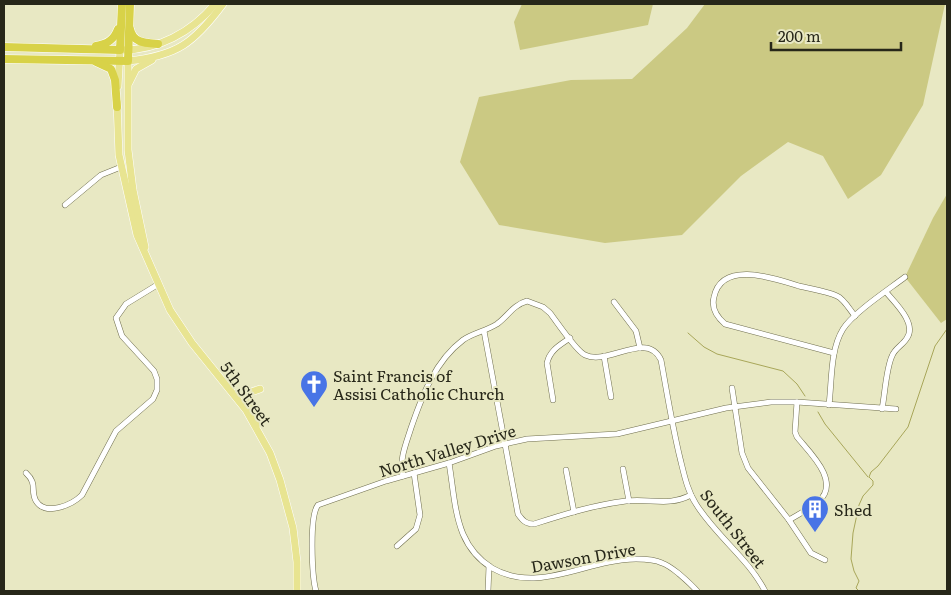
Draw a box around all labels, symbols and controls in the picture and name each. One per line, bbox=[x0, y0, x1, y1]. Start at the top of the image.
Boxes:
scale bar bbox=[771, 20, 901, 52]
text: 200 m bbox=[778, 24, 821, 47]
street label: 5th Street bbox=[215, 356, 279, 430]
place label: Saint Francis of Assisi Catholic Church bbox=[333, 363, 505, 405]
church icon: Saint Francis of Assisi Catholic Church bbox=[299, 369, 329, 408]
street label: North Valley Drive bbox=[376, 418, 518, 482]
street label: South Street bbox=[695, 483, 773, 573]
building icon: Shed bbox=[800, 494, 830, 533]
place label: Shed bbox=[834, 497, 872, 521]
street label: Dawson Drive bbox=[529, 536, 637, 578]

